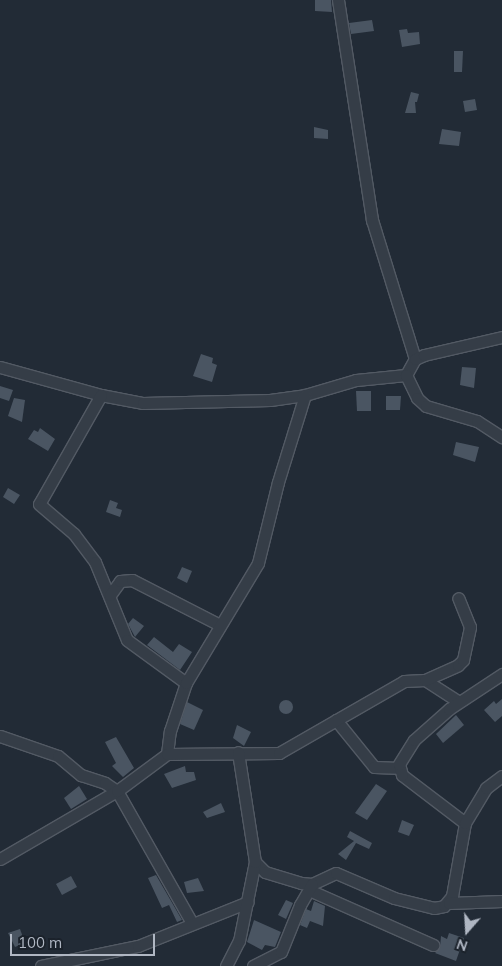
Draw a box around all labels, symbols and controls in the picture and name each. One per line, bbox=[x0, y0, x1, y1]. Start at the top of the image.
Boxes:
north arrow bbox=[442, 906, 492, 956]
scale bar bbox=[12, 924, 158, 956]
text: 100 m bbox=[18, 933, 62, 952]
text: N bbox=[454, 935, 470, 955]

